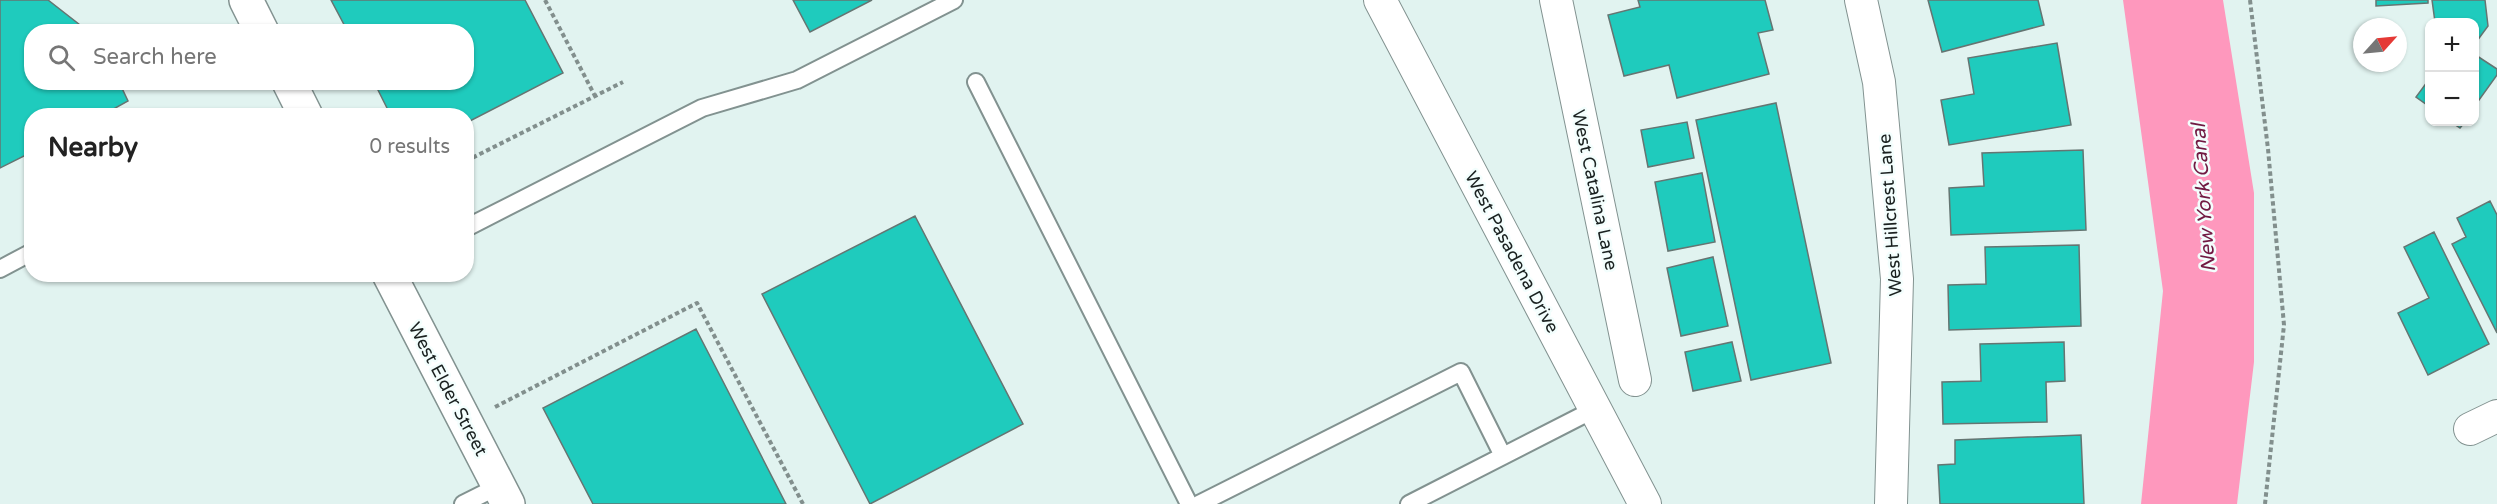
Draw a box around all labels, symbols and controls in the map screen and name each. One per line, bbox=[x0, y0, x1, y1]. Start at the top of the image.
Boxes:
north arrow bbox=[2353, 18, 2407, 72]
map controls bbox=[2425, 18, 2479, 126]
button: + bbox=[2425, 18, 2479, 72]
search box bbox=[24, 24, 474, 90]
icon: search bbox=[45, 41, 78, 74]
text: Search here bbox=[93, 44, 217, 70]
button: − bbox=[2425, 72, 2479, 126]
street label: West Catalina Lane bbox=[1567, 108, 1623, 272]
water label: New York Canal bbox=[2187, 121, 2221, 273]
text: Nearby bbox=[48, 132, 138, 163]
street label: West Hillcrest Lane bbox=[1873, 133, 1907, 297]
text: 0 results bbox=[370, 135, 450, 159]
street label: West Pasadena Drive bbox=[1460, 167, 1564, 337]
street label: West Elder Street bbox=[403, 318, 493, 460]

